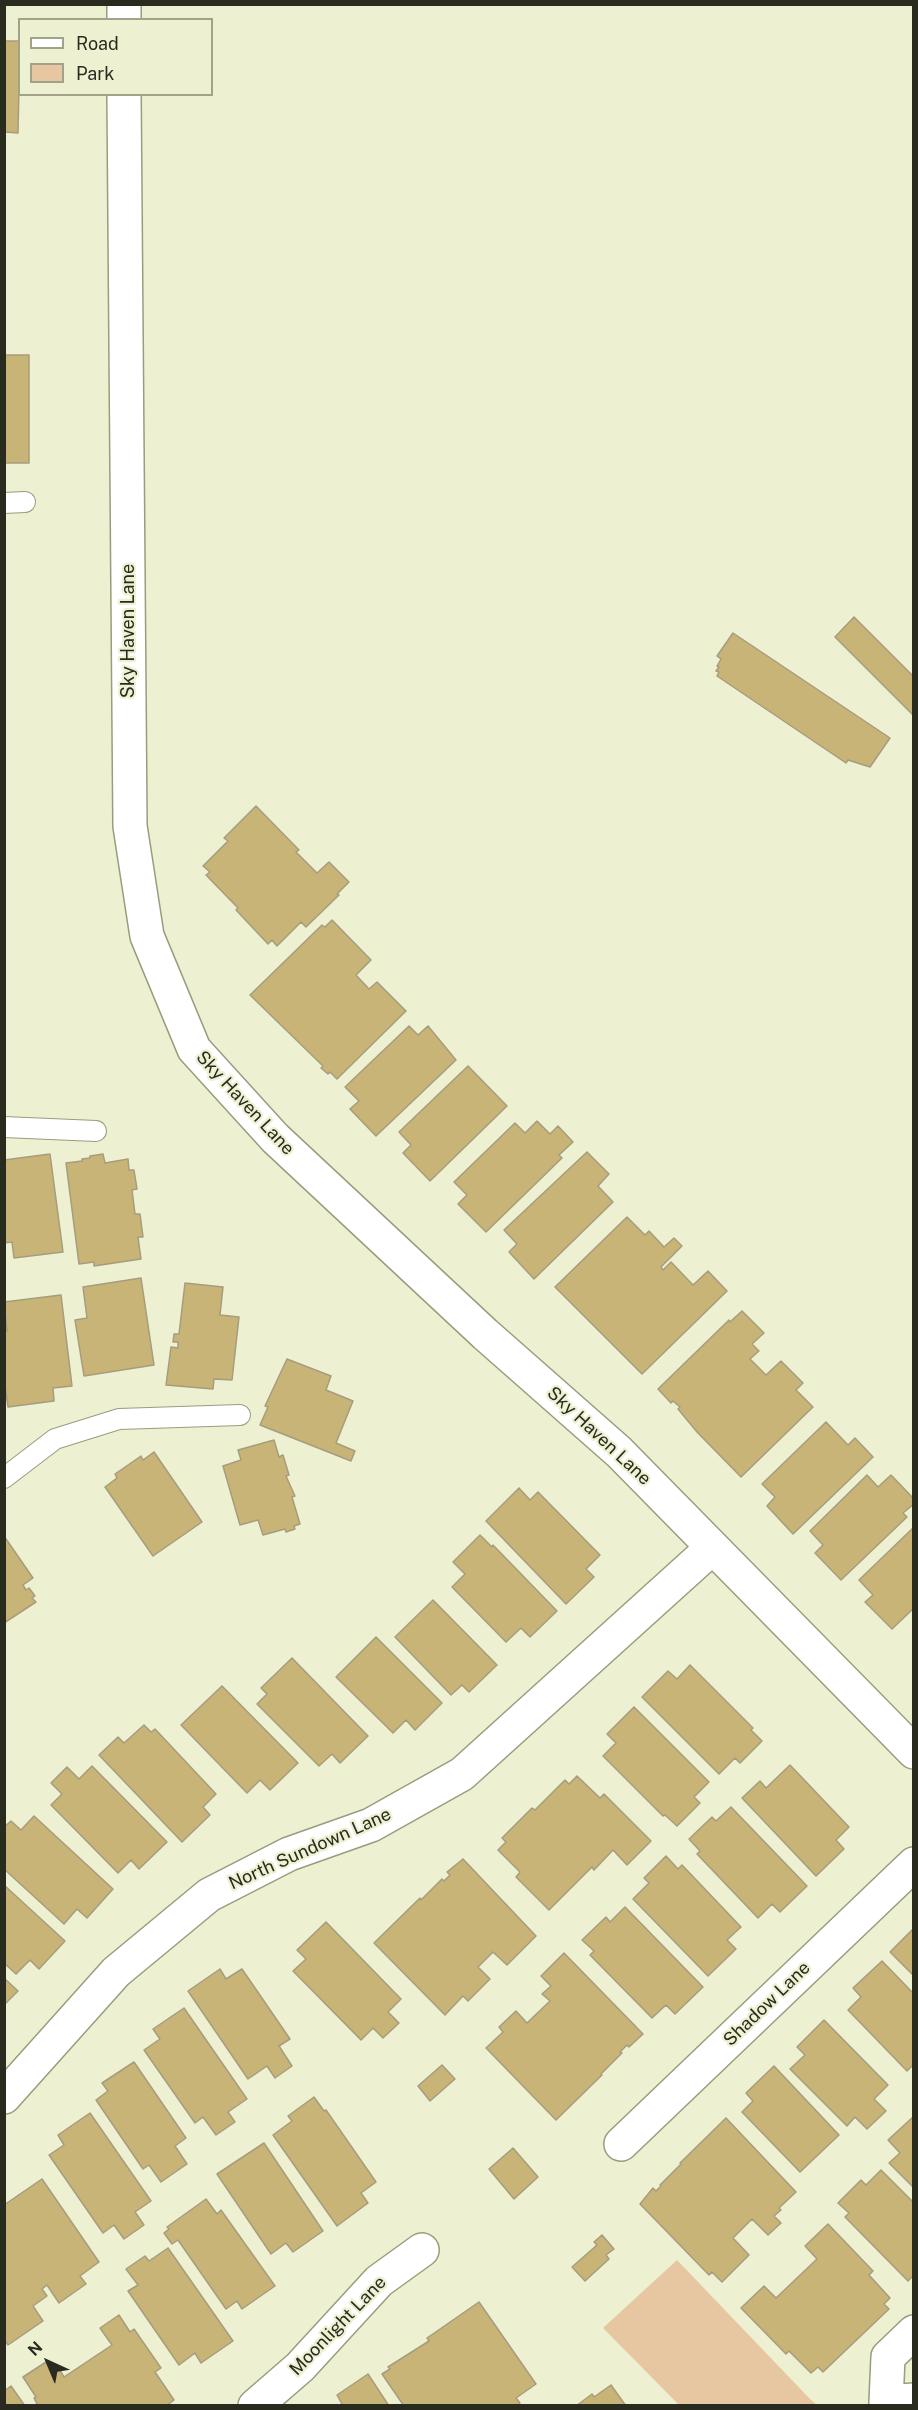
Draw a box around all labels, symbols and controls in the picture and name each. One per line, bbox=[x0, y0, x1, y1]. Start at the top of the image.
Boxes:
legend bbox=[18, 18, 213, 96]
text: Road bbox=[76, 33, 119, 54]
text: Park bbox=[76, 63, 114, 84]
street label: Sky Haven Lane bbox=[117, 564, 139, 698]
street label: Sky Haven Lane bbox=[191, 1047, 299, 1159]
street label: Sky Haven Lane bbox=[543, 1382, 655, 1490]
street label: North Sundown Lane bbox=[225, 1803, 395, 1895]
street label: Shadow Lane bbox=[719, 1957, 815, 2051]
street label: Moonlight Lane bbox=[285, 2272, 391, 2380]
north arrow bbox=[18, 2332, 78, 2392]
text: N bbox=[24, 2338, 46, 2360]

